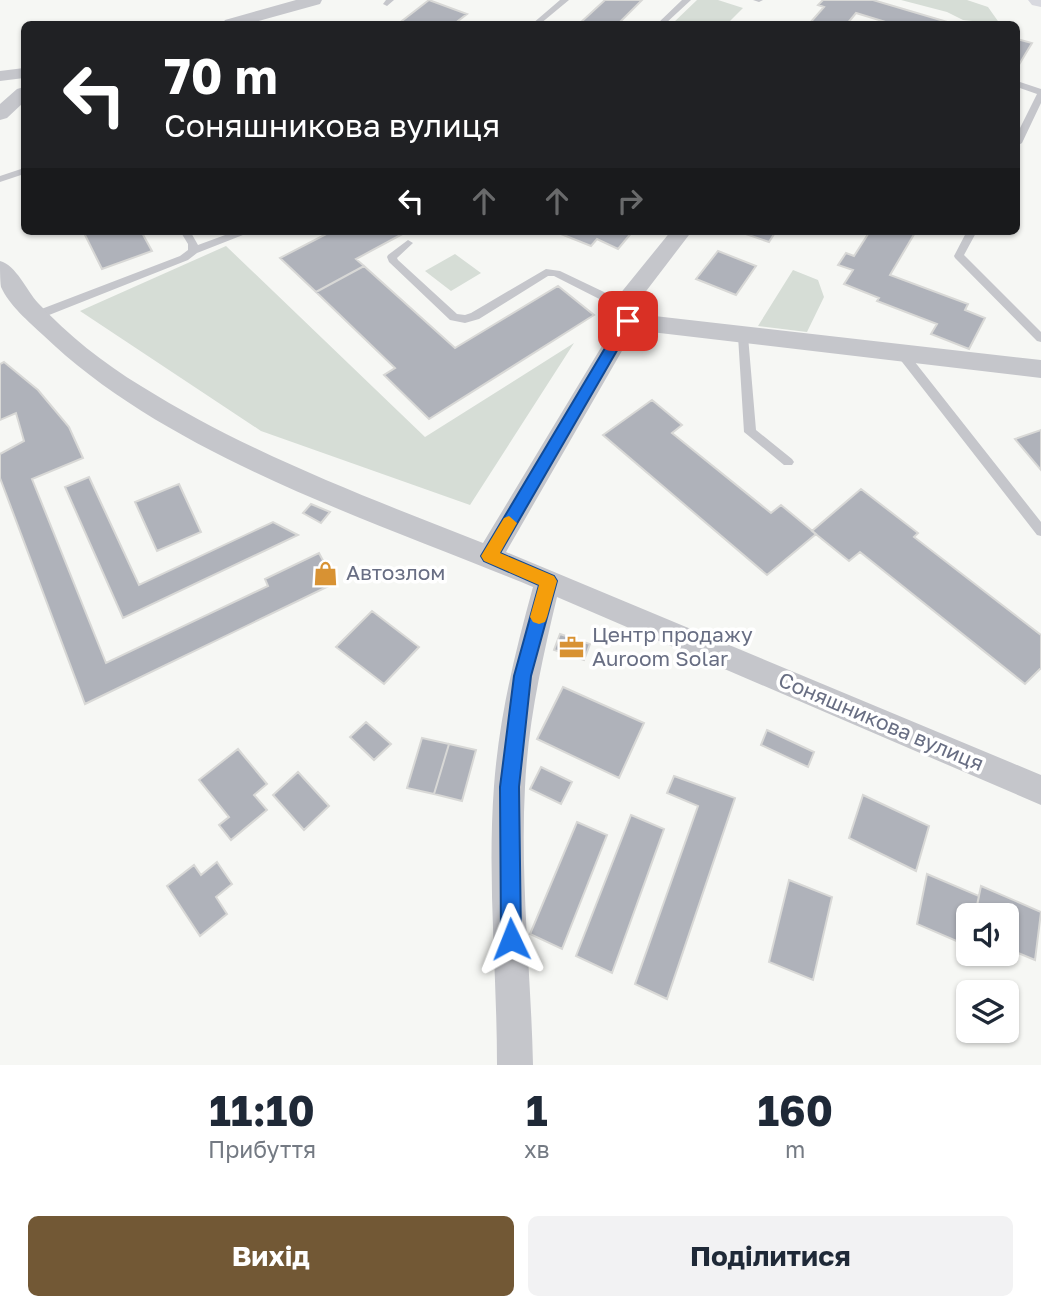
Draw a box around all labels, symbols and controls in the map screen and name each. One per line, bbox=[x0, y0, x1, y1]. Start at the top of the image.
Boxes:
text: 70 m bbox=[164, 46, 278, 105]
icon: left bbox=[49, 49, 140, 140]
text: Соняшникова вулиця bbox=[164, 106, 500, 144]
icon: left bbox=[392, 182, 430, 220]
icon: ahead bbox=[465, 182, 503, 220]
icon: ahead bbox=[538, 182, 576, 220]
icon: right bbox=[611, 182, 649, 220]
pin bbox=[598, 291, 658, 351]
icon: arrive bbox=[609, 302, 647, 340]
shop icon: Автозлом bbox=[312, 559, 340, 587]
place label: Автозлом bbox=[346, 559, 445, 585]
place label: Центр продажу Auroom Solar bbox=[592, 621, 753, 671]
office icon: Центр продажу Auroom Solar bbox=[558, 633, 586, 661]
street label: Соняшникова вулиця bbox=[775, 666, 988, 776]
position arrow bbox=[474, 902, 548, 976]
map controls bbox=[956, 903, 1019, 1043]
button: sound bbox=[956, 903, 1019, 966]
button: layers bbox=[956, 980, 1019, 1043]
text: 11:10 bbox=[209, 1085, 315, 1135]
text: 1 bbox=[526, 1085, 548, 1135]
text: 160 bbox=[757, 1085, 833, 1135]
text: Прибуття bbox=[208, 1135, 316, 1163]
text: хв bbox=[524, 1135, 550, 1163]
text: m bbox=[785, 1135, 805, 1163]
button: Вихід bbox=[28, 1216, 514, 1296]
button: Поділитися bbox=[528, 1216, 1013, 1296]

